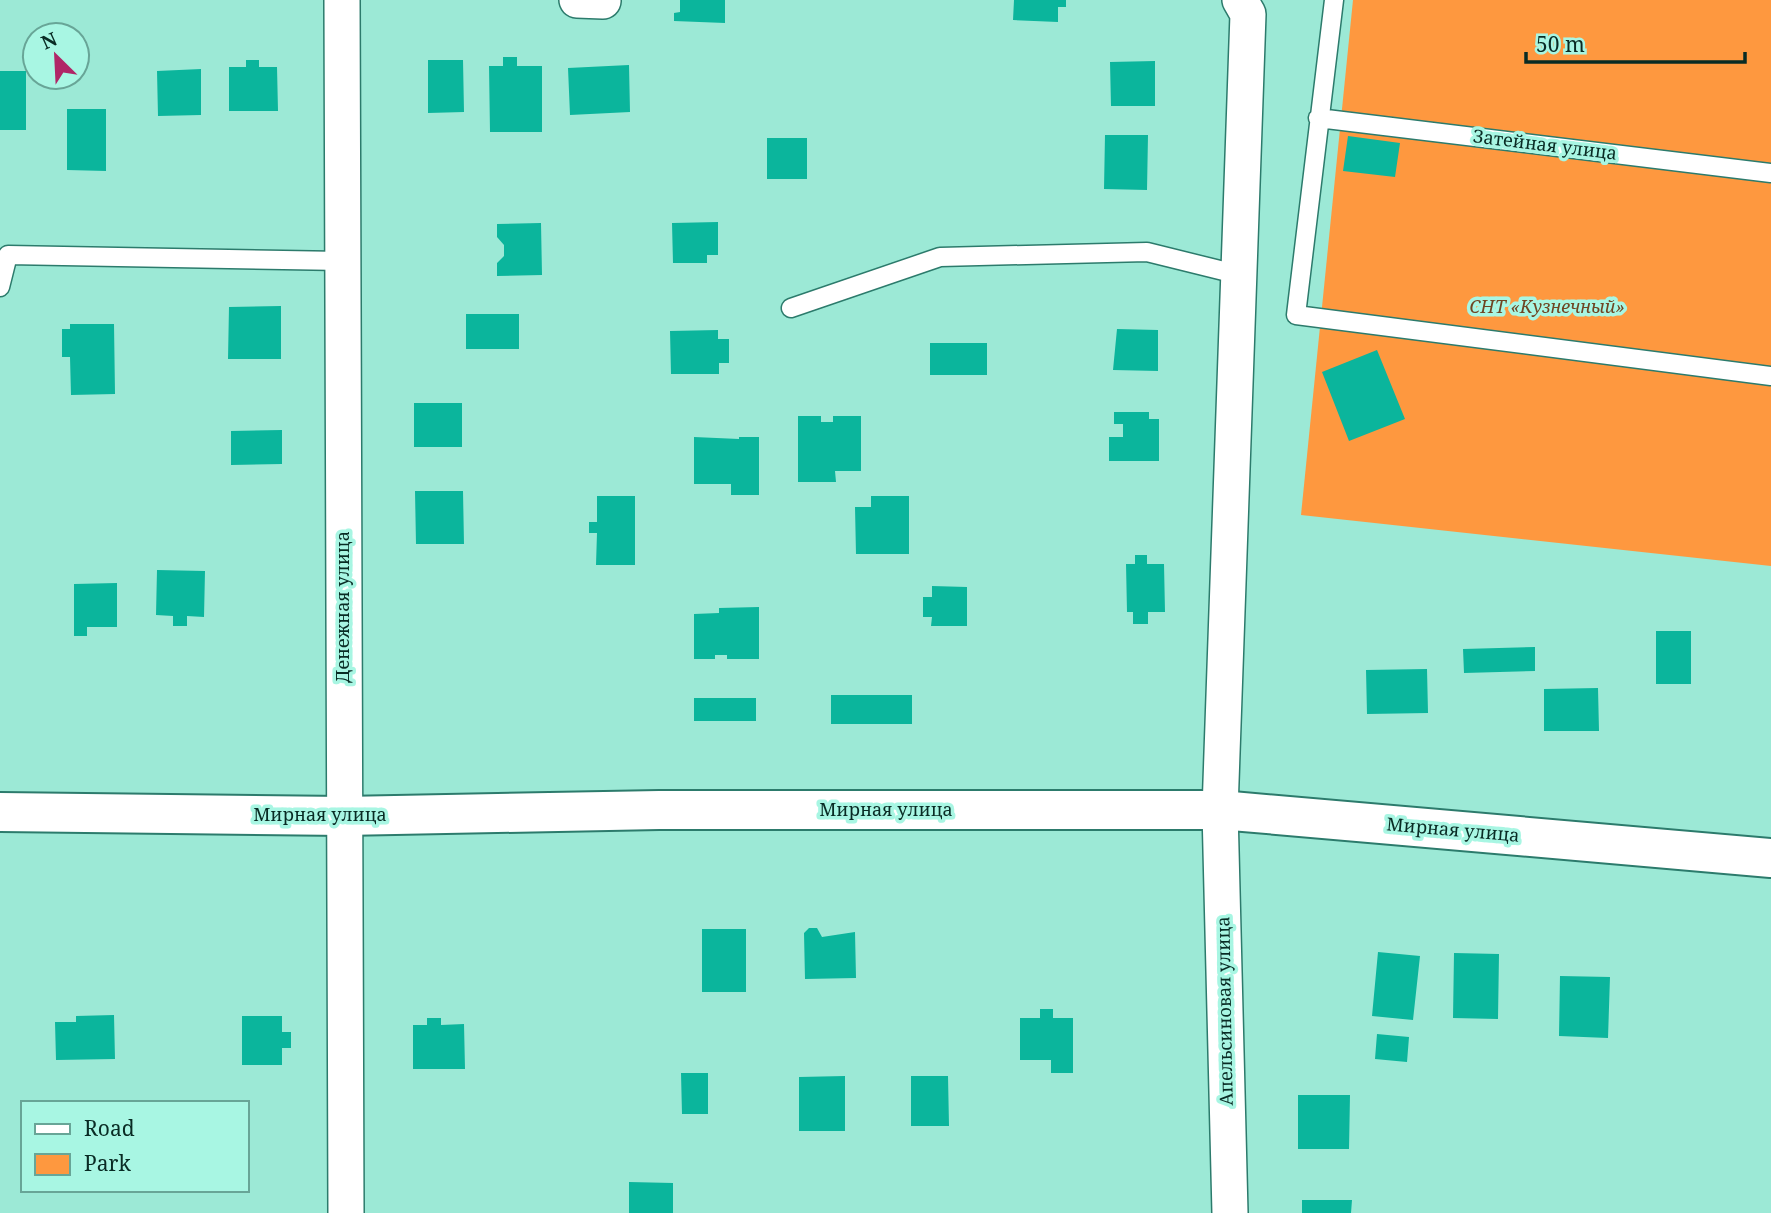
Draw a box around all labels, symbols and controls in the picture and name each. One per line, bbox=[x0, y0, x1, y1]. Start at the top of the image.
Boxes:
north arrow bbox=[21, 21, 91, 91]
scale bar bbox=[1526, 21, 1745, 65]
text: N bbox=[37, 26, 61, 55]
text: 50 m bbox=[1536, 30, 1585, 58]
street label: Затейная улица bbox=[1472, 123, 1619, 165]
park label: СНТ «Кузнечный» bbox=[1469, 294, 1625, 318]
street label: Денежная улица bbox=[330, 531, 354, 683]
street label: Мирная улица bbox=[819, 797, 953, 821]
street label: Мирная улица bbox=[253, 802, 387, 826]
street label: Мирная улица bbox=[1385, 811, 1521, 847]
street label: Апельсиновая улица bbox=[1210, 916, 1238, 1106]
legend bbox=[21, 1101, 248, 1192]
text: Road bbox=[84, 1114, 135, 1142]
text: Park bbox=[84, 1149, 131, 1177]

